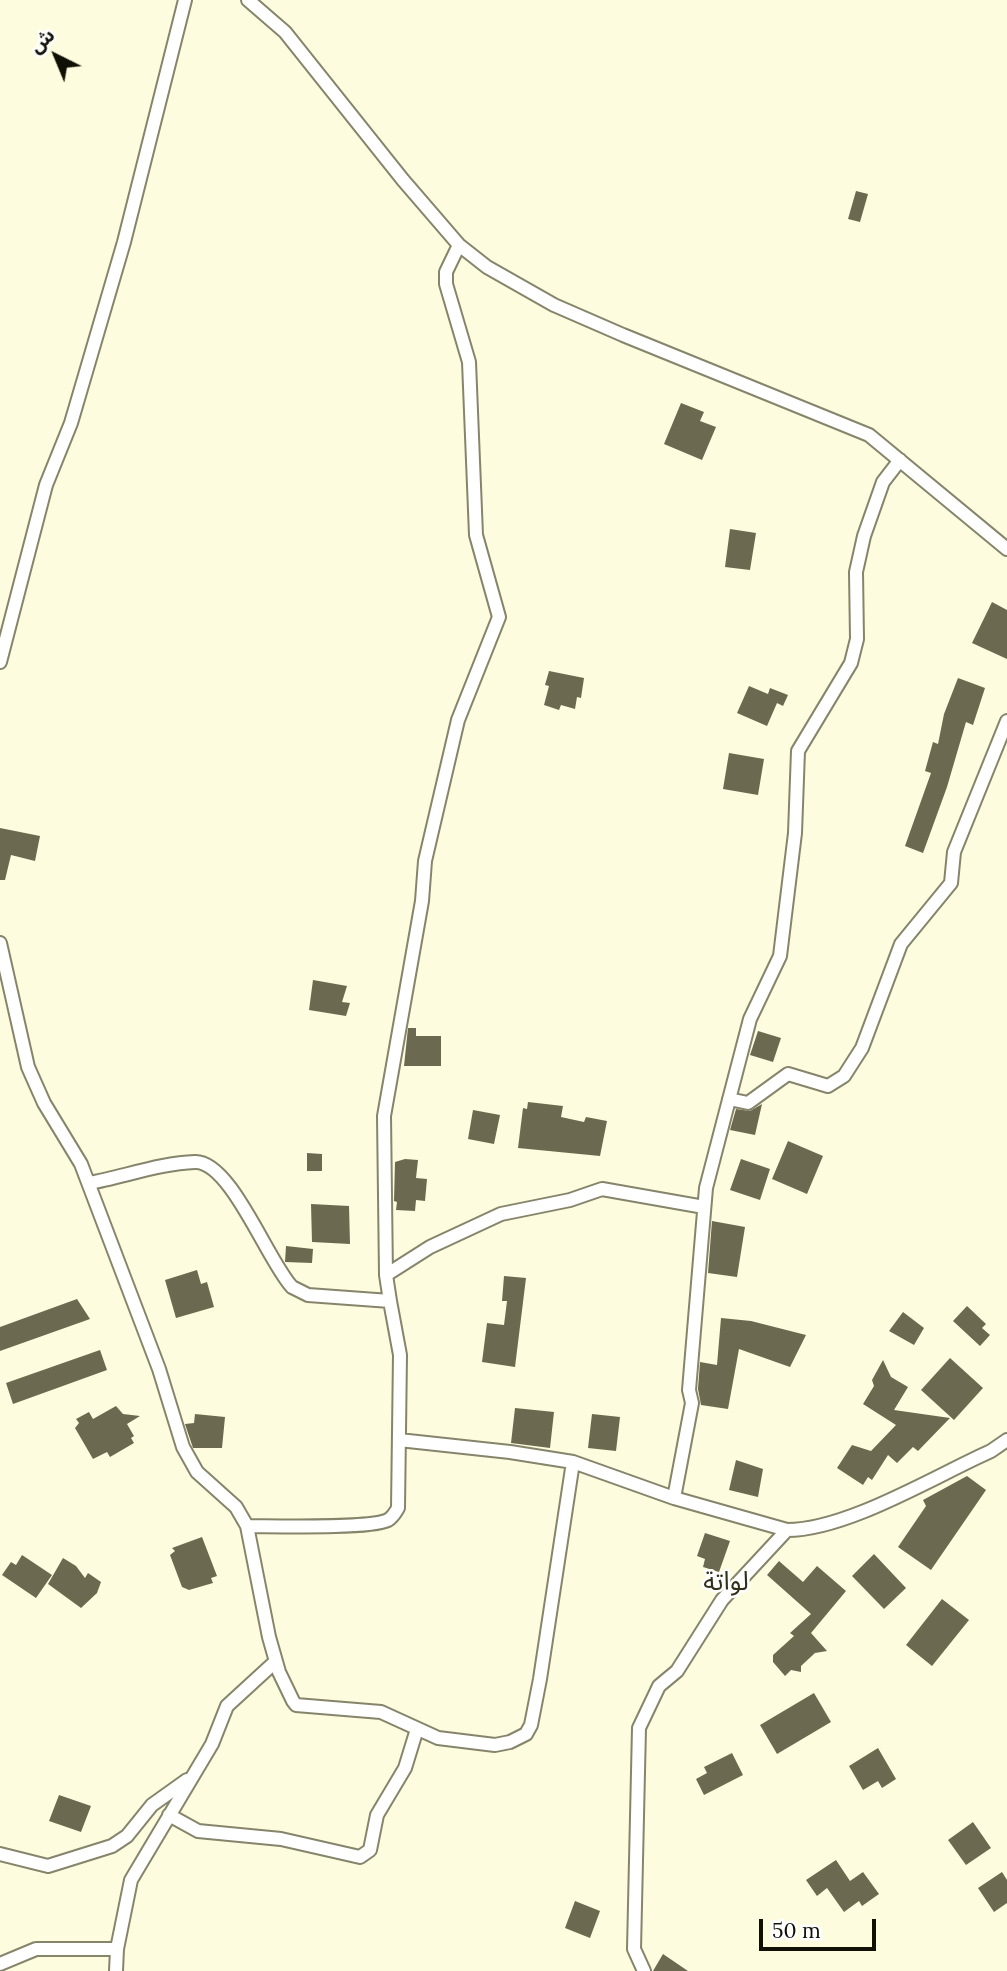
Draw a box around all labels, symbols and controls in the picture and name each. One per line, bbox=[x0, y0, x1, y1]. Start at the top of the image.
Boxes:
north arrow bbox=[21, 21, 91, 91]
text: ش bbox=[24, 23, 59, 58]
district label: لواتة bbox=[703, 1567, 749, 1599]
scale bar bbox=[762, 1904, 879, 1948]
text: 50 m bbox=[772, 1917, 821, 1944]

